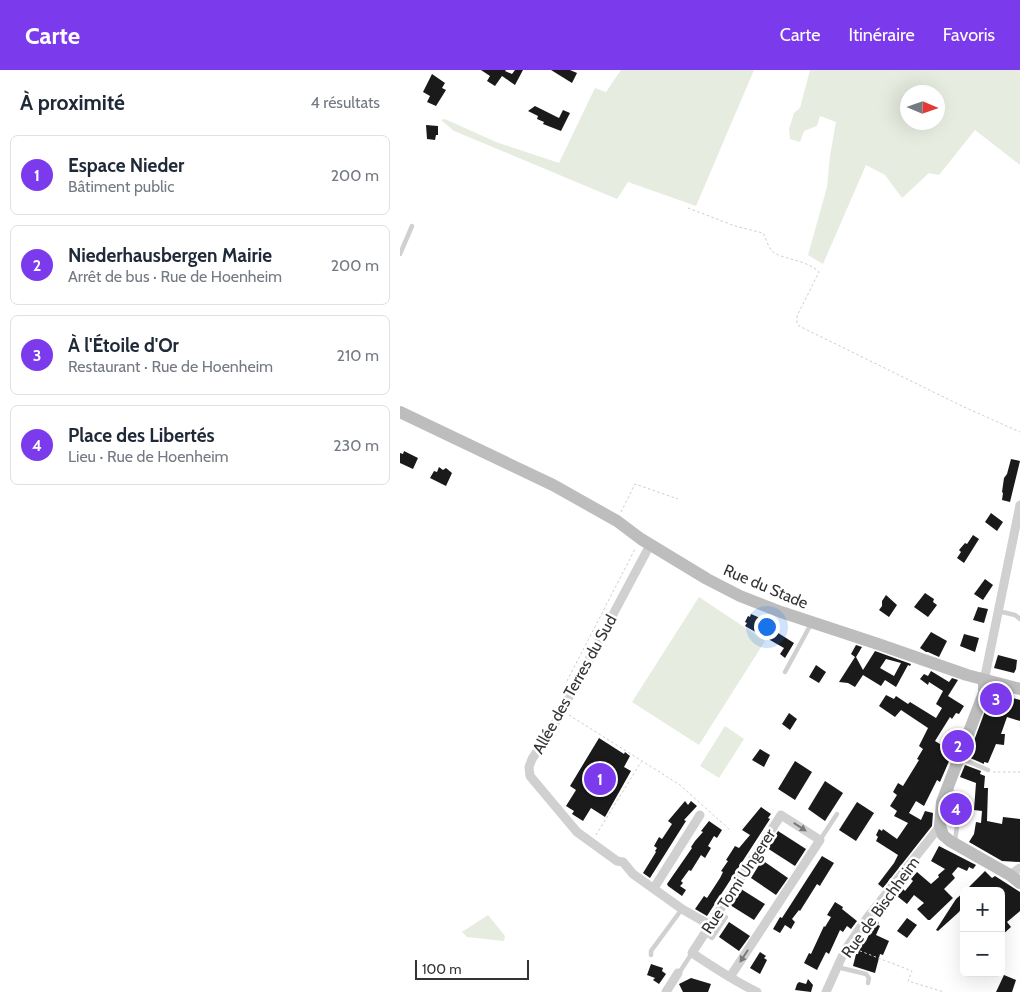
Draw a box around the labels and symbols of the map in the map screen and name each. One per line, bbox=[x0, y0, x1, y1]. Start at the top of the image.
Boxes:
north arrow bbox=[900, 85, 945, 130]
street label: Rue du Stade bbox=[721, 560, 811, 613]
street label: Allée des Terres du Sud bbox=[528, 612, 620, 757]
your location bbox=[754, 614, 780, 640]
pin: 3 bbox=[980, 680, 1012, 718]
pin: 2 bbox=[942, 727, 974, 765]
pin: 1 bbox=[584, 760, 616, 798]
pin: 4 bbox=[940, 790, 972, 828]
one-way arrow bbox=[793, 822, 807, 832]
street label: Rue Tomi Ungerer bbox=[697, 824, 780, 937]
street label: Rue de Bischheim bbox=[837, 853, 923, 961]
one-way arrow bbox=[739, 949, 748, 963]
scale bar bbox=[415, 957, 529, 980]

